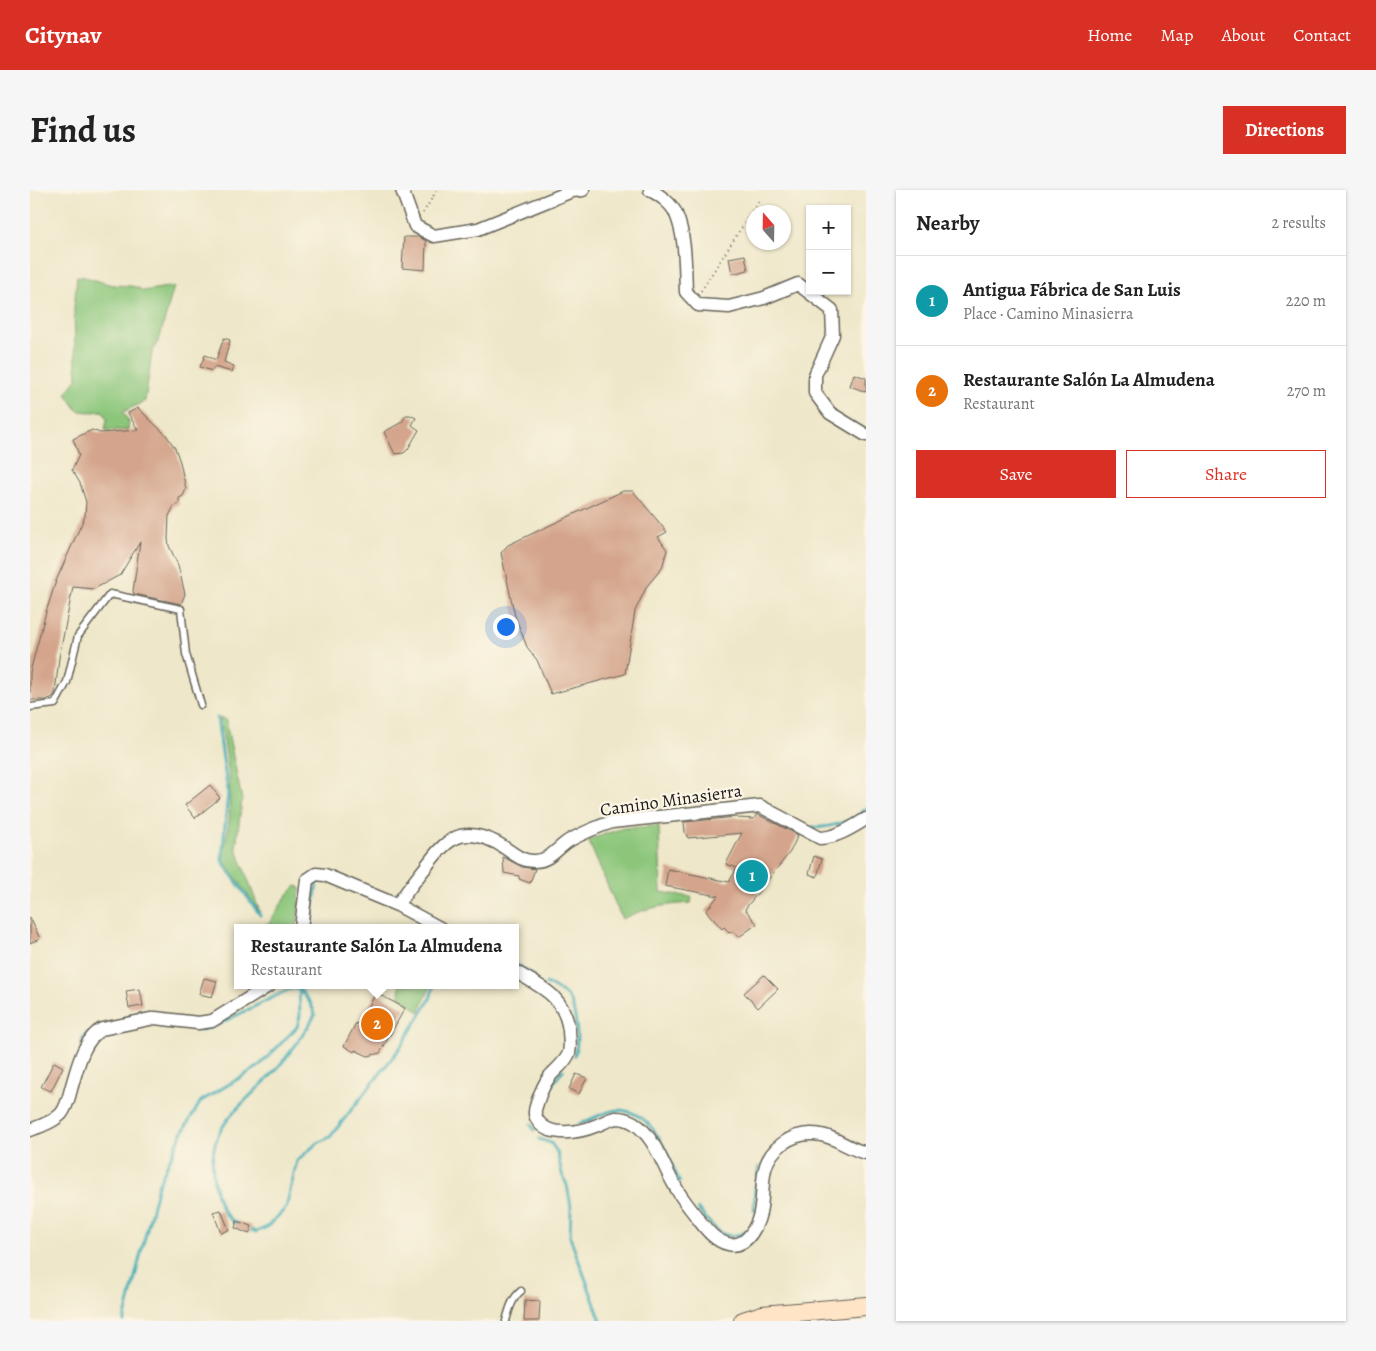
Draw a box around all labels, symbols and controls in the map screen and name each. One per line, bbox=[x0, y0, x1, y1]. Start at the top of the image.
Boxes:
text: Citynav bbox=[25, 19, 101, 51]
text: Home bbox=[1087, 23, 1132, 47]
text: Map bbox=[1160, 23, 1193, 47]
text: About bbox=[1221, 23, 1265, 47]
text: Contact bbox=[1293, 23, 1351, 47]
text: Find us bbox=[30, 106, 136, 154]
button: Directions bbox=[1223, 106, 1346, 154]
north arrow bbox=[746, 205, 791, 250]
map controls bbox=[806, 205, 851, 295]
button: + bbox=[806, 205, 851, 250]
text: Nearby bbox=[916, 209, 979, 237]
text: 2 results bbox=[1271, 212, 1326, 234]
button: − bbox=[806, 250, 851, 295]
text: Antigua Fábrica de San Luis bbox=[963, 277, 1181, 303]
text: 1 bbox=[929, 290, 935, 312]
text: 220 m bbox=[1286, 290, 1326, 312]
text: Place · Camino Minasierra bbox=[963, 303, 1133, 325]
text: Restaurante Salón La Almudena bbox=[963, 367, 1215, 393]
text: 2 bbox=[928, 380, 936, 402]
text: 270 m bbox=[1287, 380, 1326, 402]
text: Restaurant bbox=[963, 393, 1035, 415]
button: Save bbox=[916, 450, 1116, 498]
button: Share bbox=[1126, 450, 1326, 498]
your location bbox=[493, 614, 519, 640]
street label: Camino Minasierra bbox=[599, 778, 744, 822]
pin: 1 bbox=[736, 857, 768, 895]
popup bbox=[234, 924, 519, 989]
text: Restaurante Salón La Almudena bbox=[251, 933, 502, 959]
text: Restaurant bbox=[251, 959, 322, 981]
pin: 2 bbox=[361, 1005, 393, 1043]

